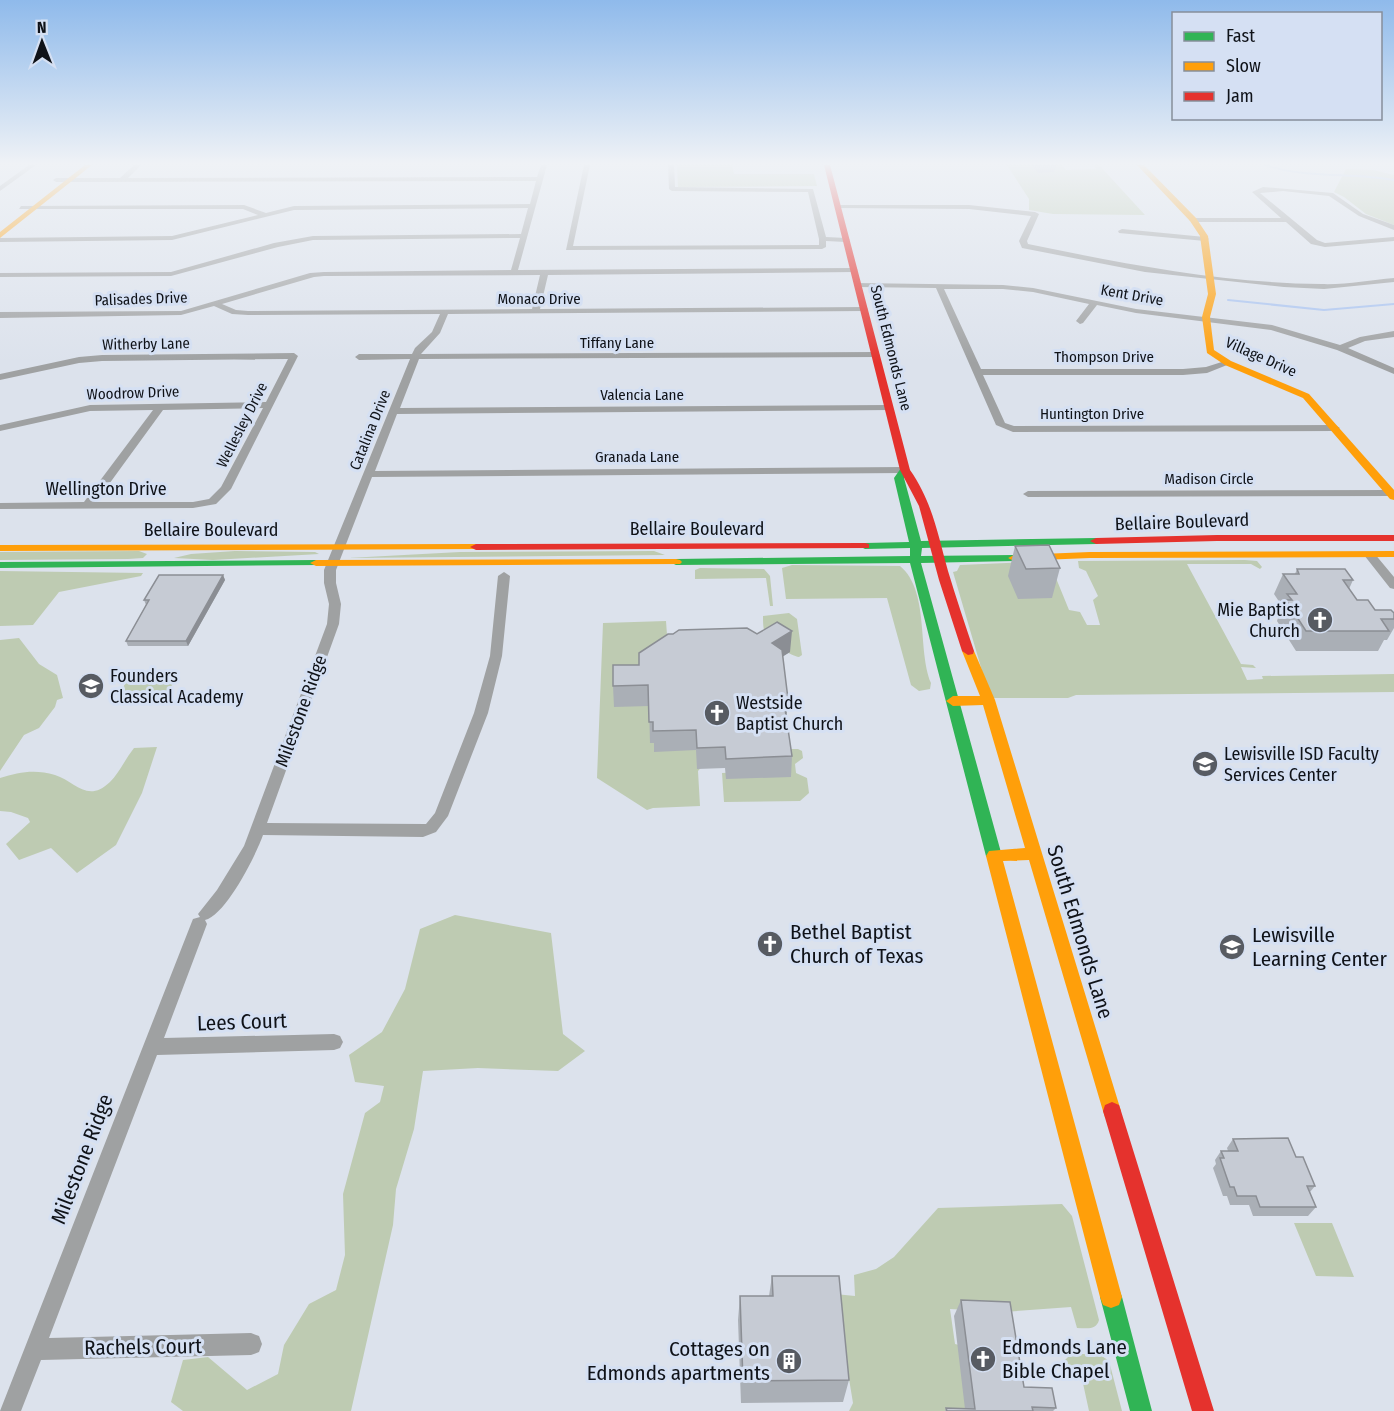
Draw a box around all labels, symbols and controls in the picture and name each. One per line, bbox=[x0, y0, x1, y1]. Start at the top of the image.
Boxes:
north arrow bbox=[12, 12, 72, 72]
legend bbox=[1172, 12, 1382, 120]
text: N bbox=[37, 18, 47, 37]
text: Fast bbox=[1226, 25, 1255, 47]
text: Slow bbox=[1226, 55, 1261, 77]
text: Jam bbox=[1226, 85, 1254, 107]
street label: Kent Drive bbox=[1099, 281, 1165, 309]
street label: South Edmonds Lane bbox=[867, 283, 915, 413]
street label: Palisades Drive bbox=[94, 288, 188, 310]
street label: Monaco Drive bbox=[497, 290, 581, 308]
street label: Village Drive bbox=[1223, 333, 1299, 381]
street label: Witherby Lane bbox=[102, 334, 190, 354]
street label: Tiffany Lane bbox=[580, 334, 654, 352]
street label: Thompson Drive bbox=[1054, 348, 1154, 366]
street label: Wellesley Drive bbox=[213, 379, 271, 471]
street label: Woodrow Drive bbox=[86, 382, 180, 404]
street label: Valencia Lane bbox=[600, 386, 684, 404]
street label: Catalina Drive bbox=[346, 387, 394, 473]
street label: Huntington Drive bbox=[1040, 405, 1144, 423]
street label: Granada Lane bbox=[595, 448, 679, 466]
street label: Madison Circle bbox=[1164, 470, 1254, 488]
street label: Wellington Drive bbox=[45, 478, 167, 500]
street label: Bellaire Boulevard bbox=[1114, 509, 1250, 535]
street label: Bellaire Boulevard bbox=[630, 518, 764, 540]
street label: Bellaire Boulevard bbox=[144, 519, 278, 541]
place label: Mie Baptist Church bbox=[1217, 599, 1300, 642]
church icon: Mie Baptist Church bbox=[1305, 605, 1335, 635]
street label: Milestone Ridge bbox=[271, 652, 331, 770]
place label: Founders Classical Academy bbox=[110, 665, 243, 708]
school or university icon: Founders Classical Academy bbox=[76, 671, 106, 701]
place label: Westside Baptist Church bbox=[736, 692, 843, 735]
church icon: Westside Baptist Church bbox=[702, 698, 732, 728]
place label: Lewisville ISD Faculty Services Center bbox=[1224, 743, 1379, 786]
school or university icon: Lewisville ISD Faculty Services Center bbox=[1190, 749, 1220, 779]
street label: South Edmonds Lane bbox=[1041, 842, 1119, 1022]
place label: Bethel Baptist Church of Texas bbox=[790, 919, 923, 969]
place label: Lewisville Learning Center bbox=[1252, 922, 1387, 972]
church icon: Bethel Baptist Church of Texas bbox=[755, 929, 785, 959]
school or university icon: Lewisville Learning Center bbox=[1217, 932, 1247, 962]
street label: Lees Court bbox=[197, 1007, 288, 1037]
street label: Milestone Ridge bbox=[45, 1090, 119, 1228]
street label: Rachels Court bbox=[84, 1333, 202, 1361]
place label: Edmonds Lane Bible Chapel bbox=[1002, 1334, 1127, 1384]
place label: Cottages on Edmonds apartments bbox=[587, 1336, 770, 1386]
church icon: Edmonds Lane Bible Chapel bbox=[968, 1344, 998, 1374]
building icon: Cottages on Edmonds apartments bbox=[774, 1346, 804, 1376]

